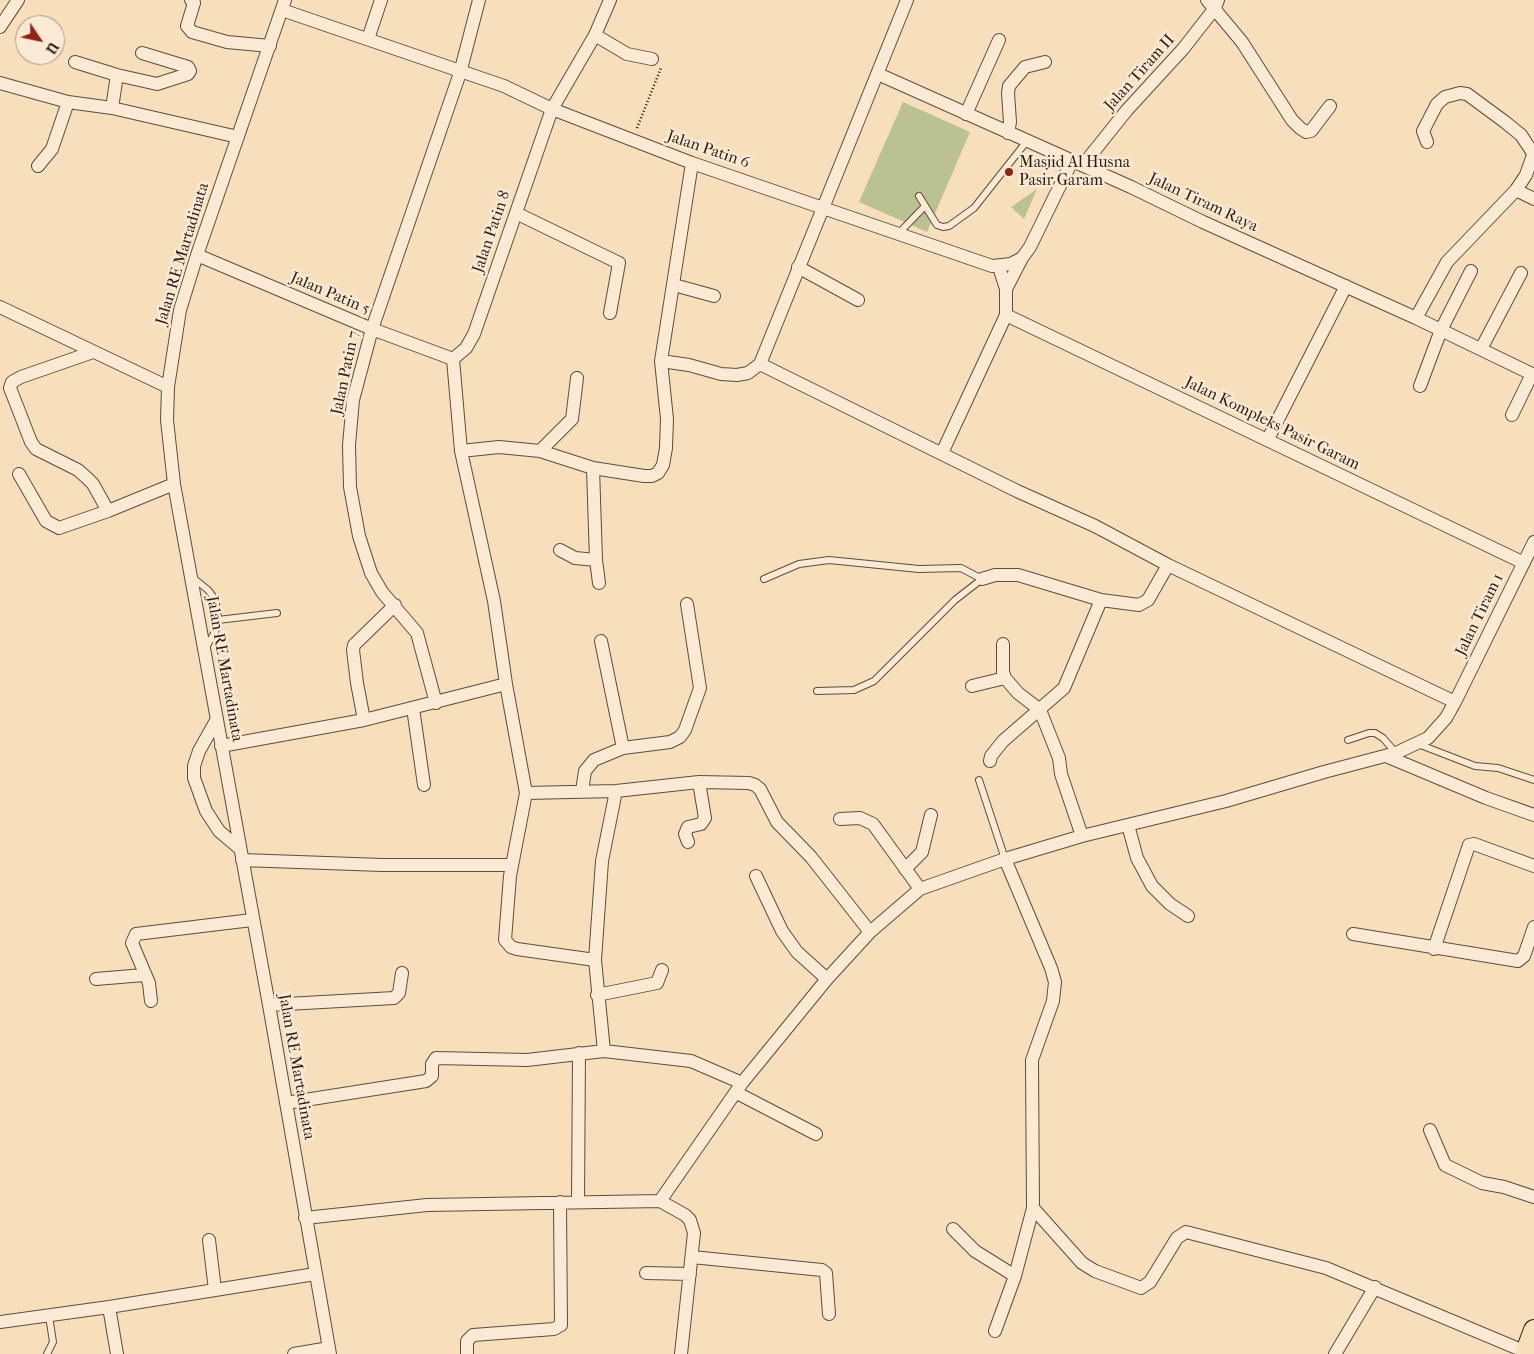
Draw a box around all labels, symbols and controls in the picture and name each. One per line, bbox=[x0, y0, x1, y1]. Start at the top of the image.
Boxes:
north arrow bbox=[15, 15, 65, 65]
street label: Jalan Tiram II bbox=[1101, 31, 1179, 115]
text: U bbox=[42, 39, 62, 57]
street label: Jalan Patin 6 bbox=[664, 127, 752, 173]
place label: Masjid Al Husna Pasir Garam bbox=[1019, 153, 1130, 191]
marker: Masjid Al Husna Pasir Garam bbox=[1003, 166, 1015, 178]
street label: Jalan Tiram Raya bbox=[1145, 169, 1261, 237]
street label: Jalan RE Martadinata bbox=[152, 181, 214, 327]
street label: Jalan Patin 8 bbox=[469, 188, 515, 276]
street label: Jalan Patin 5 bbox=[287, 269, 373, 319]
street label: Jalan Patin 7 bbox=[328, 329, 364, 417]
street label: Jalan Kompleks Pasir Garam bbox=[1181, 373, 1363, 475]
street label: Jalan Tiram 1 bbox=[1452, 571, 1508, 659]
street label: Jalan RE Martadinata bbox=[202, 595, 246, 743]
street label: Jalan RE Martadinata bbox=[274, 993, 318, 1141]

